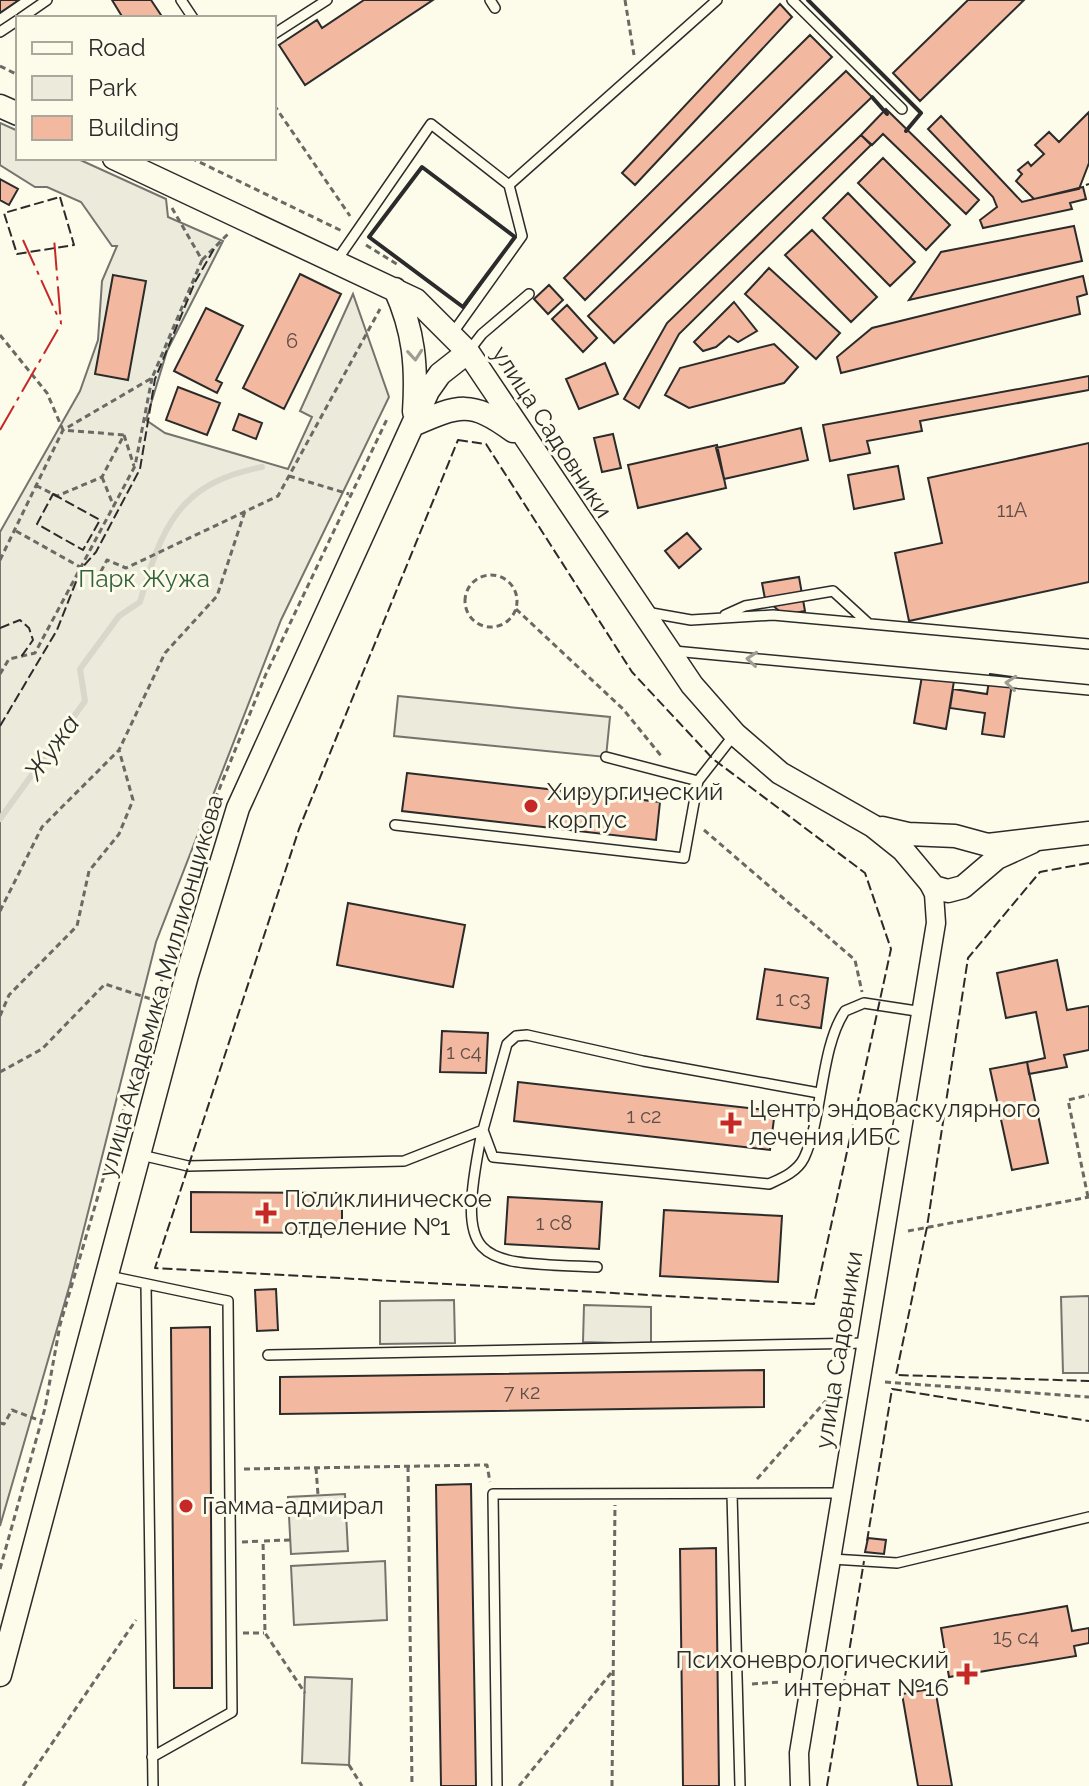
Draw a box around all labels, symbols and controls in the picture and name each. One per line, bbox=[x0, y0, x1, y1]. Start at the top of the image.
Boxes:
legend bbox=[16, 16, 276, 160]
text: Road bbox=[88, 33, 146, 62]
text: Park bbox=[88, 73, 137, 102]
text: Building bbox=[88, 113, 179, 142]
house number: 6 bbox=[286, 329, 298, 353]
street label: улица Садовники bbox=[486, 340, 619, 523]
one-way arrow bbox=[406, 349, 423, 362]
house number: 11А bbox=[997, 498, 1028, 522]
park label: Парк Жужа bbox=[78, 564, 210, 593]
one-way arrow bbox=[746, 650, 759, 667]
one-way arrow bbox=[1004, 675, 1017, 692]
water label: Жужа bbox=[18, 709, 86, 786]
place label: Хирургический корпус bbox=[547, 777, 723, 834]
street label: улица Академика Миллионщикова bbox=[92, 791, 229, 1181]
marker: Хирургический корпус bbox=[522, 797, 540, 815]
house number: 1 с3 bbox=[775, 987, 811, 1011]
house number: 1 с4 bbox=[446, 1040, 482, 1064]
place label: Центр эндоваскулярного лечения ИБС bbox=[749, 1094, 1040, 1151]
house number: 1 с2 bbox=[626, 1104, 662, 1128]
marker: Центр эндоваскулярного лечения ИБС bbox=[720, 1112, 742, 1134]
place label: Поликлиническое отделение №1 bbox=[284, 1184, 492, 1241]
marker: Поликлиническое отделение №1 bbox=[255, 1202, 277, 1224]
house number: 1 с8 bbox=[536, 1211, 572, 1235]
street label: улица Садовники bbox=[809, 1249, 868, 1451]
house number: 7 к2 bbox=[504, 1380, 540, 1404]
place label: Гамма-адмирал bbox=[202, 1491, 384, 1520]
marker: Гамма-адмирал bbox=[177, 1497, 195, 1515]
house number: 15 с4 bbox=[993, 1625, 1039, 1649]
place label: Психоневрологический интернат №16 bbox=[675, 1645, 949, 1702]
marker: Психоневрологический интернат №16 bbox=[956, 1663, 978, 1685]

